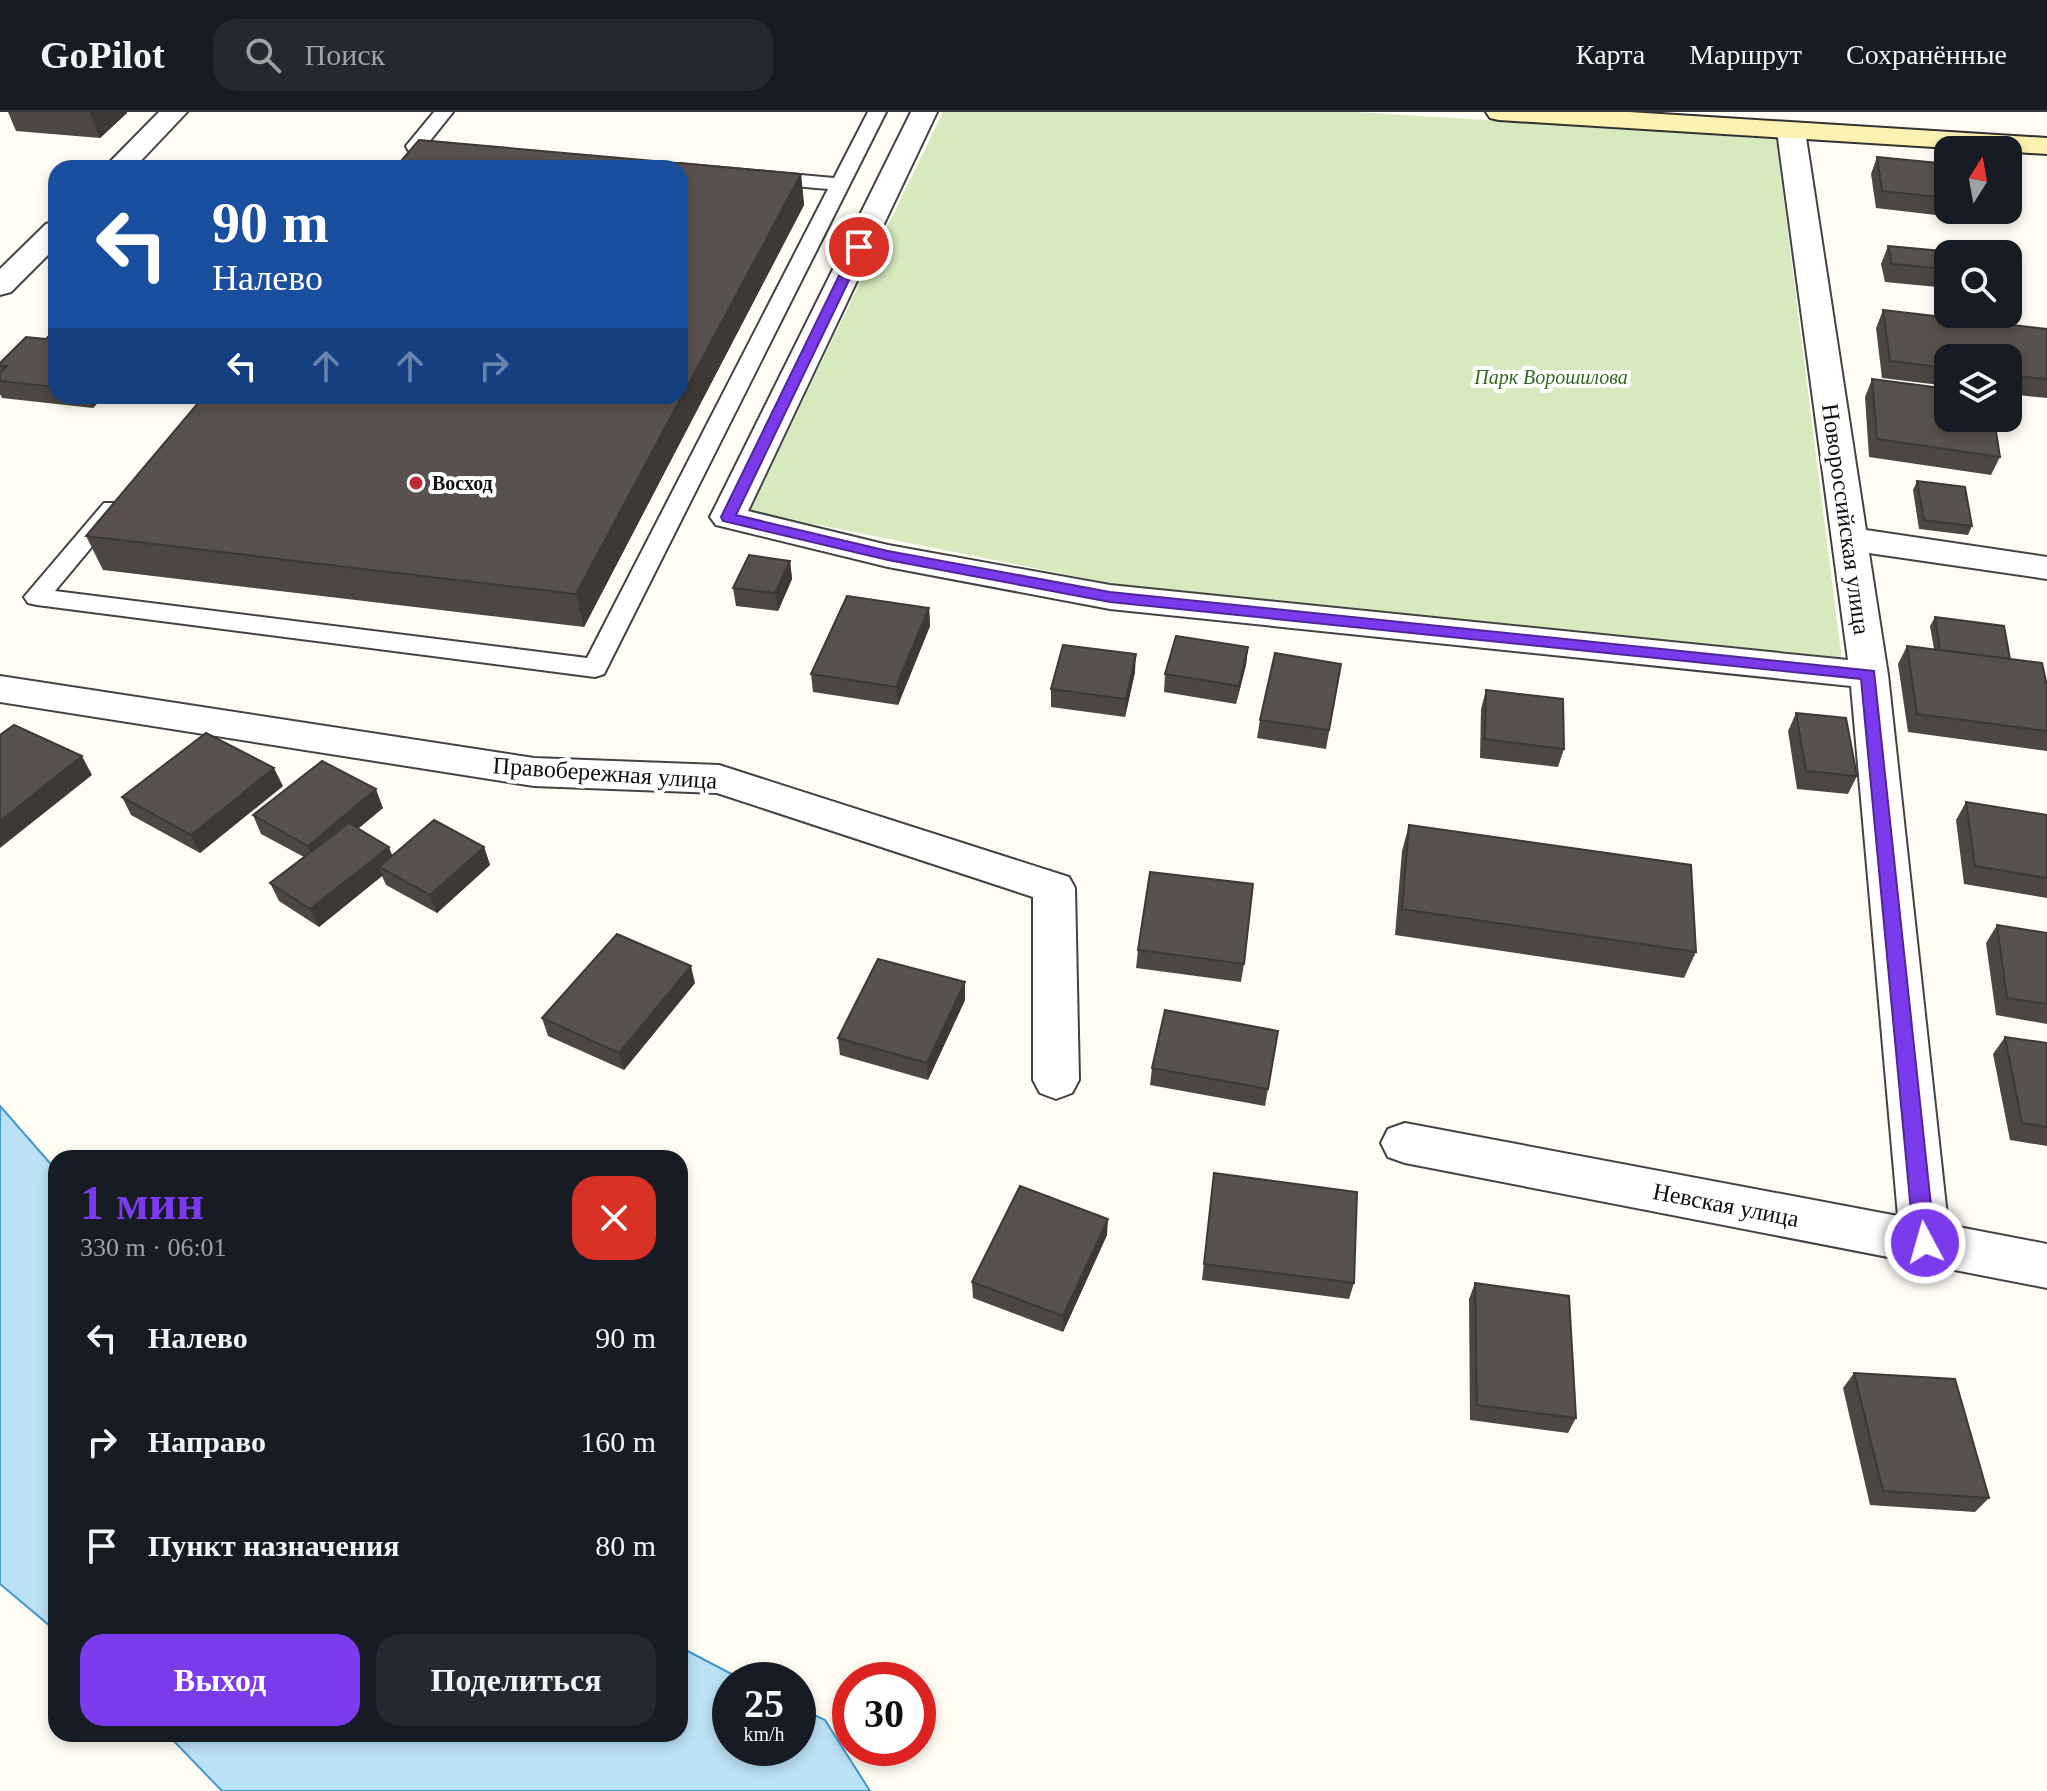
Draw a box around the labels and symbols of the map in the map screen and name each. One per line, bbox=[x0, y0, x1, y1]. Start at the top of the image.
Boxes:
north arrow bbox=[1934, 136, 2022, 224]
pin bbox=[825, 213, 893, 281]
park label: Парк Ворошилова bbox=[1473, 366, 1628, 389]
street label: Новороссийская улица bbox=[1817, 402, 1875, 637]
place label: Восход bbox=[432, 472, 493, 494]
marker: Восход bbox=[407, 474, 425, 492]
street label: Правобережная улица bbox=[492, 752, 718, 794]
street label: Невская улица bbox=[1651, 1178, 1802, 1232]
position arrow bbox=[1883, 1201, 1967, 1285]
speed limit sign: 30 bbox=[832, 1662, 936, 1766]

